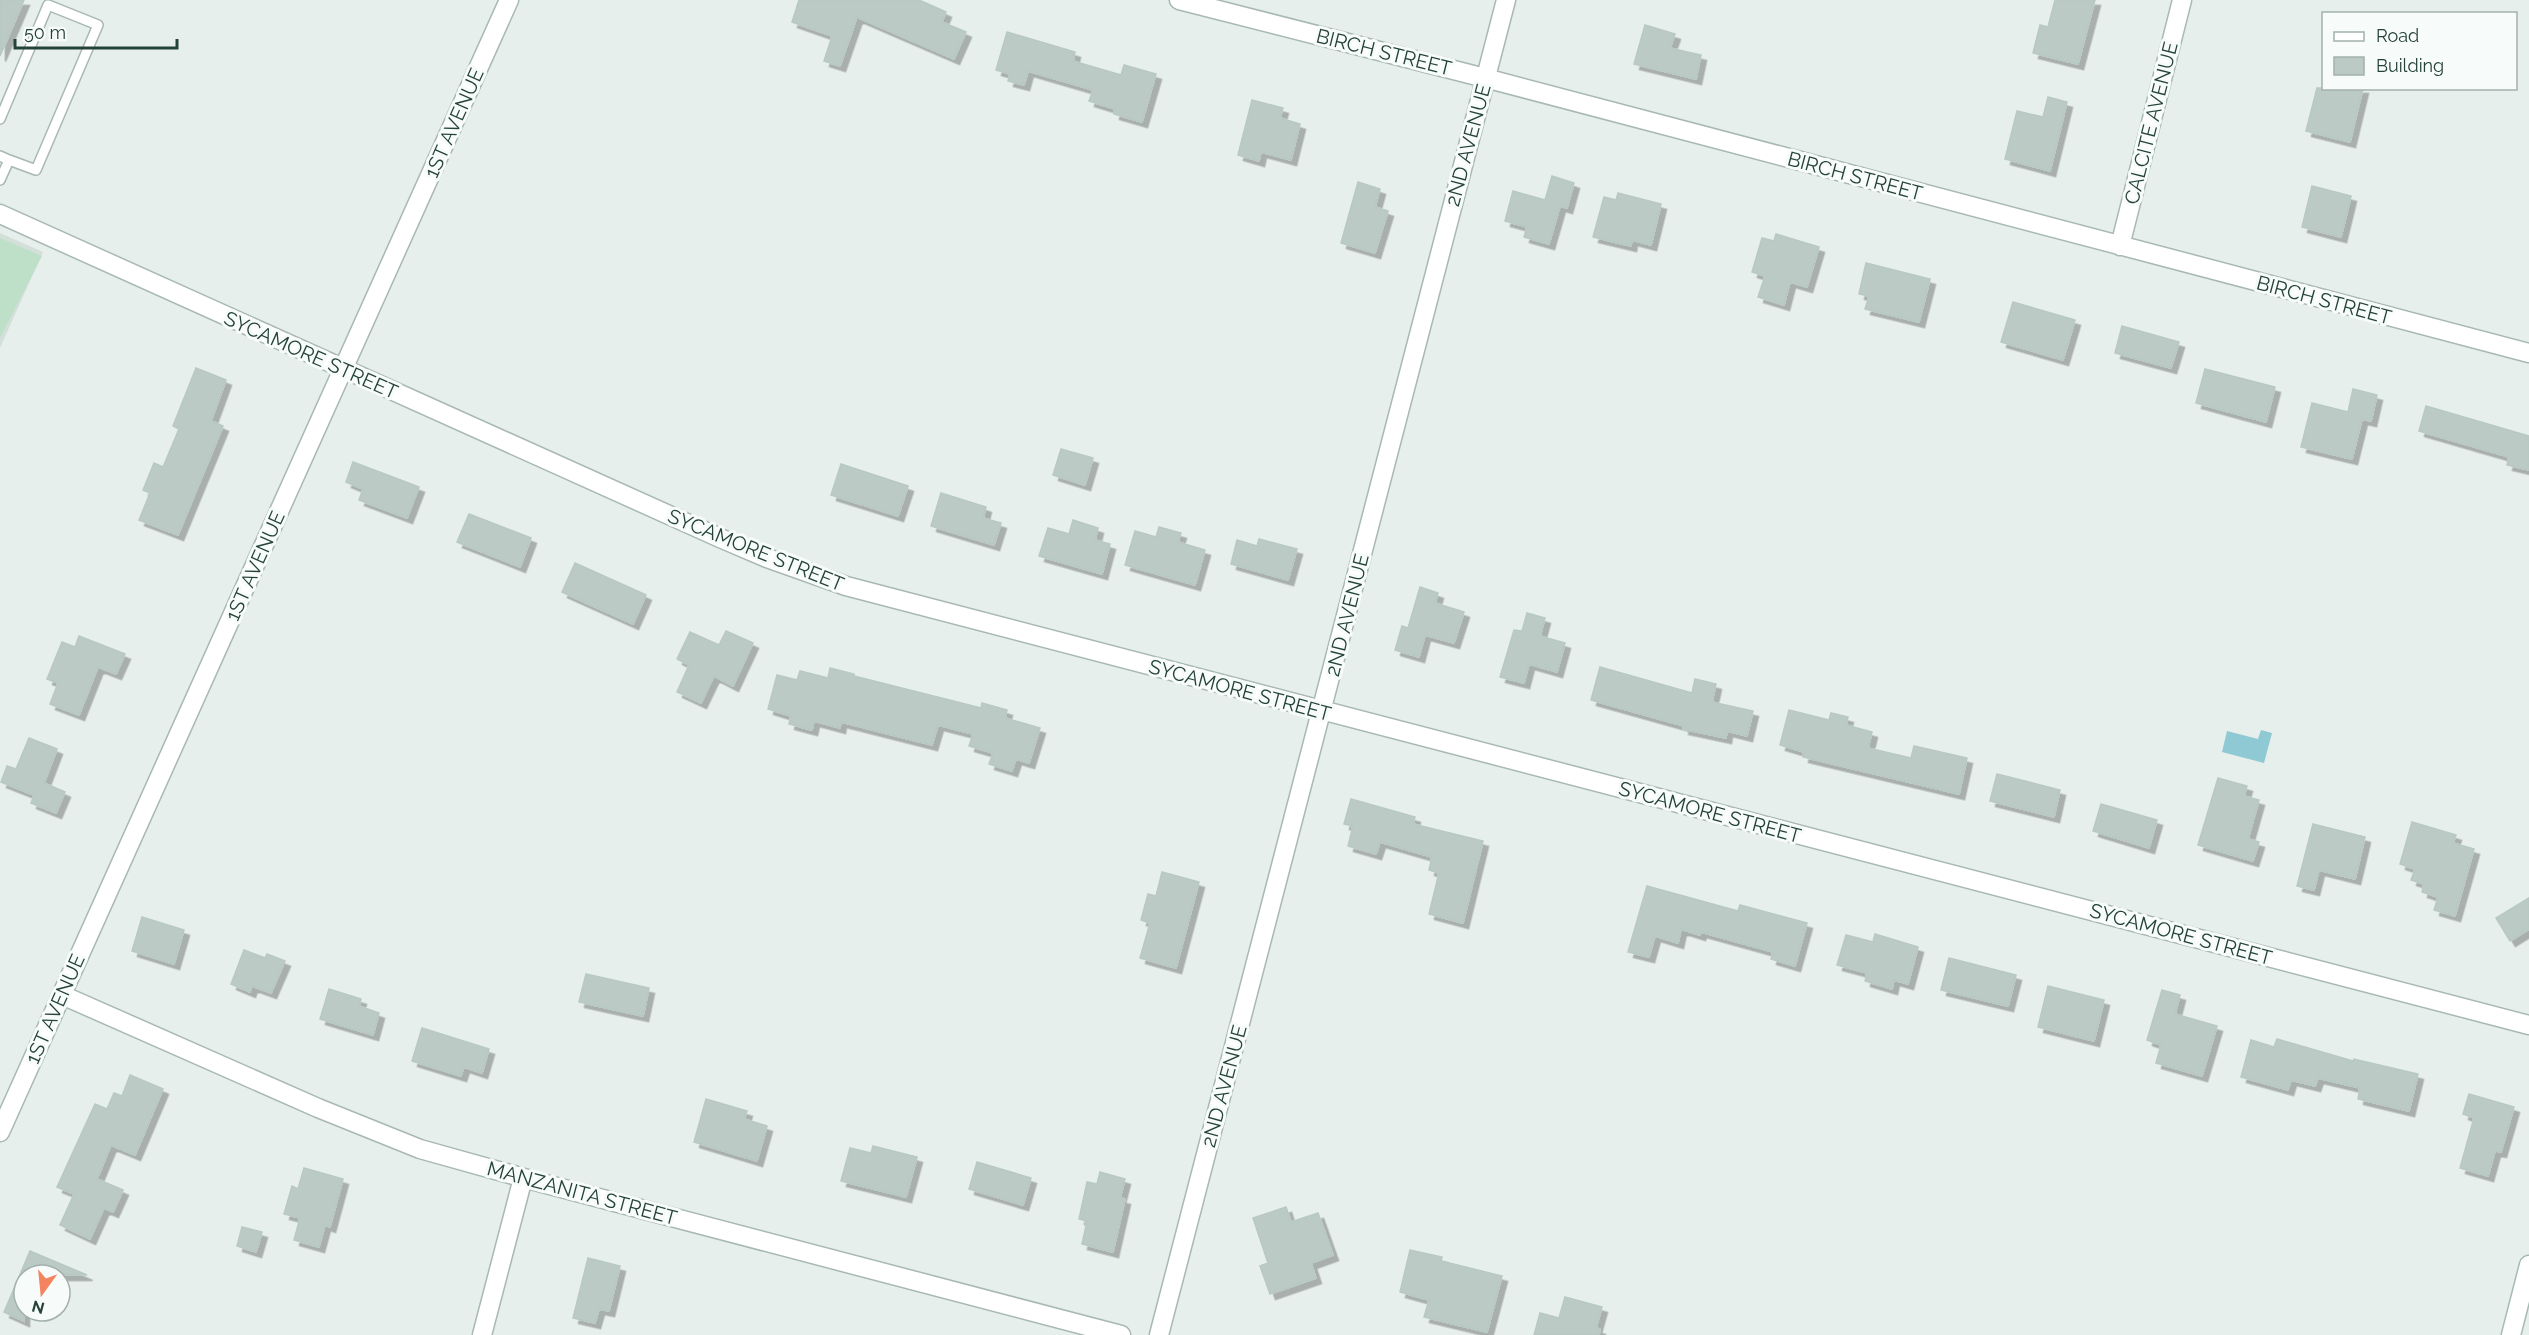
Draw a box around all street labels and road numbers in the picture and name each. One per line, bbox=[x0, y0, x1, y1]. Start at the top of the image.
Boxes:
street label: BIRCH STREET bbox=[1314, 24, 1454, 80]
street label: CALCITE AVENUE bbox=[2119, 39, 2183, 207]
street label: 1ST AVENUE bbox=[419, 64, 489, 182]
street label: 2ND AVENUE bbox=[1440, 81, 1496, 209]
street label: BIRCH STREET bbox=[1785, 146, 1925, 206]
street label: BIRCH STREET bbox=[2254, 270, 2394, 330]
street label: SYCAMORE STREET bbox=[220, 306, 402, 404]
street label: SYCAMORE STREET bbox=[664, 504, 848, 596]
street label: 1ST AVENUE bbox=[220, 507, 290, 625]
street label: 2ND AVENUE bbox=[1320, 551, 1374, 679]
street label: SYCAMORE STREET bbox=[1146, 654, 1334, 726]
street label: SYCAMORE STREET bbox=[1616, 776, 1804, 848]
street label: SYCAMORE STREET bbox=[2087, 898, 2275, 970]
street label: 1ST AVENUE bbox=[20, 950, 90, 1068]
street label: 2ND AVENUE bbox=[1196, 1022, 1252, 1150]
street label: MANZANITA STREET bbox=[484, 1156, 680, 1230]

